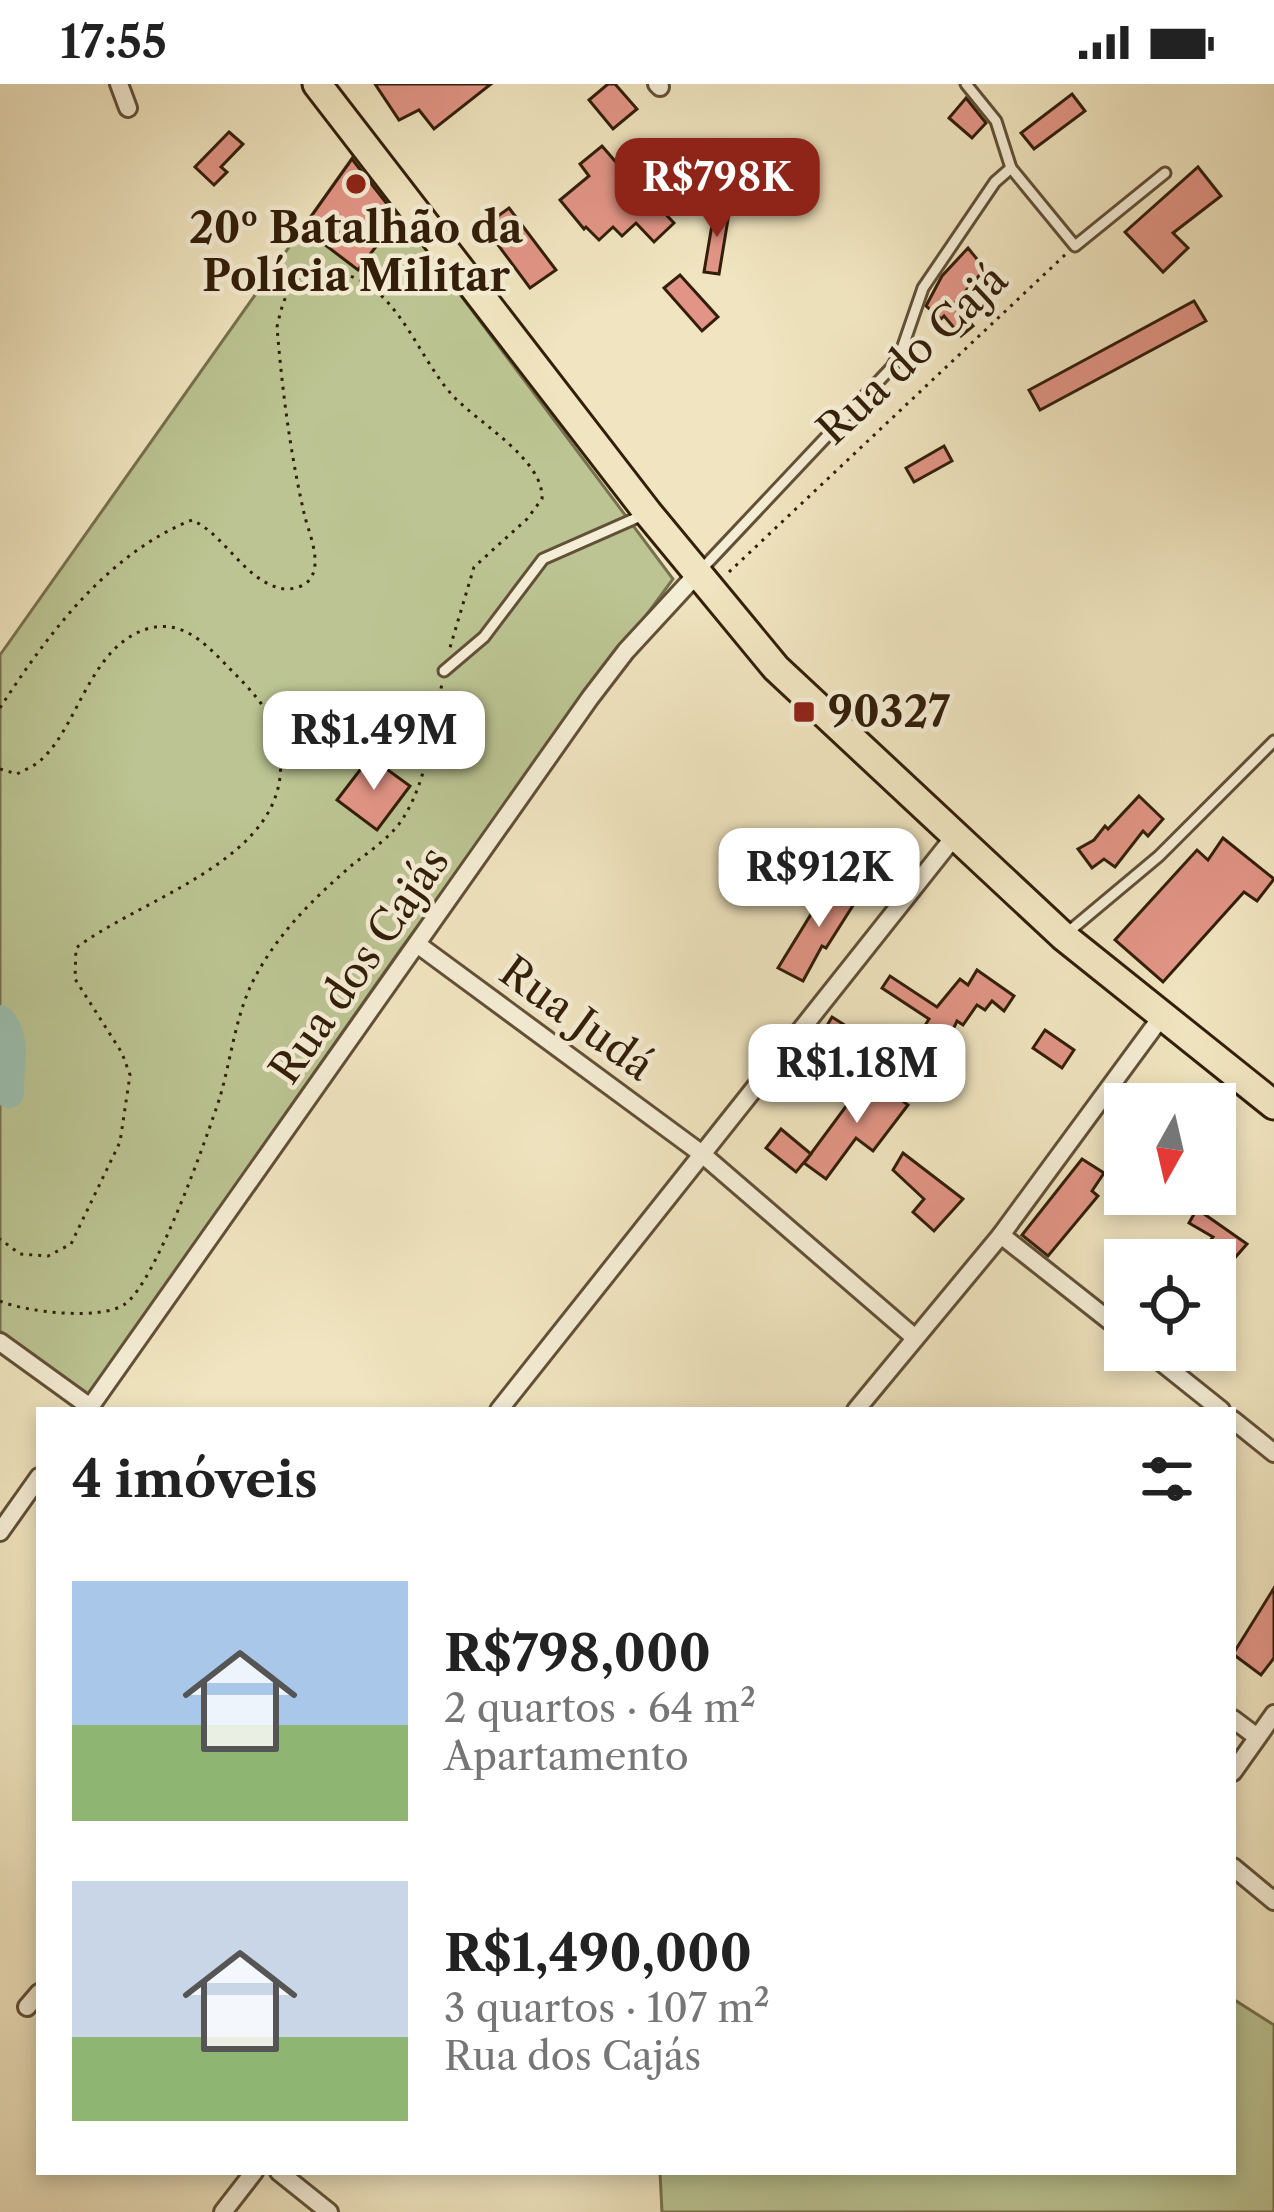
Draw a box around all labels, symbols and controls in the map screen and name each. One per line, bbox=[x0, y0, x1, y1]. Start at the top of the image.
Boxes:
text: 17:55 bbox=[60, 14, 167, 70]
pin: R$798K bbox=[619, 138, 815, 240]
text: R$798K bbox=[642, 153, 792, 201]
marker: 20º Batalhão da Polícia Militar bbox=[343, 171, 369, 197]
place label: 20º Batalhão da Polícia Militar bbox=[189, 202, 524, 302]
street label: Rua do Cajá bbox=[806, 252, 1018, 455]
place label: 90327 bbox=[828, 686, 950, 738]
pin: R$1.49M bbox=[263, 691, 485, 793]
marker: 90327 bbox=[791, 699, 817, 725]
text: R$1.49M bbox=[290, 706, 458, 754]
pin: R$912K bbox=[721, 828, 917, 930]
street label: Rua dos Cajás bbox=[258, 837, 460, 1093]
text: R$912K bbox=[746, 843, 892, 891]
street label: Rua Judá bbox=[490, 945, 665, 1092]
pin: R$1.18M bbox=[746, 1024, 968, 1126]
text: R$1.18M bbox=[775, 1039, 939, 1087]
north arrow bbox=[1104, 1083, 1236, 1215]
map controls bbox=[1104, 1083, 1236, 1371]
button: locate bbox=[1104, 1239, 1236, 1371]
icon: filters bbox=[1134, 1446, 1200, 1512]
text: 4 imóveis bbox=[72, 1448, 318, 1510]
text: R$798,000 bbox=[444, 1622, 711, 1684]
icon: home bbox=[168, 1629, 312, 1773]
text: 2 quartos · 64 m² bbox=[444, 1684, 756, 1732]
text: Apartamento bbox=[444, 1732, 689, 1780]
text: R$1,490,000 bbox=[444, 1922, 752, 1984]
icon: home bbox=[168, 1929, 312, 2073]
text: 3 quartos · 107 m² bbox=[444, 1984, 770, 2032]
text: Rua dos Cajás bbox=[444, 2032, 701, 2080]

